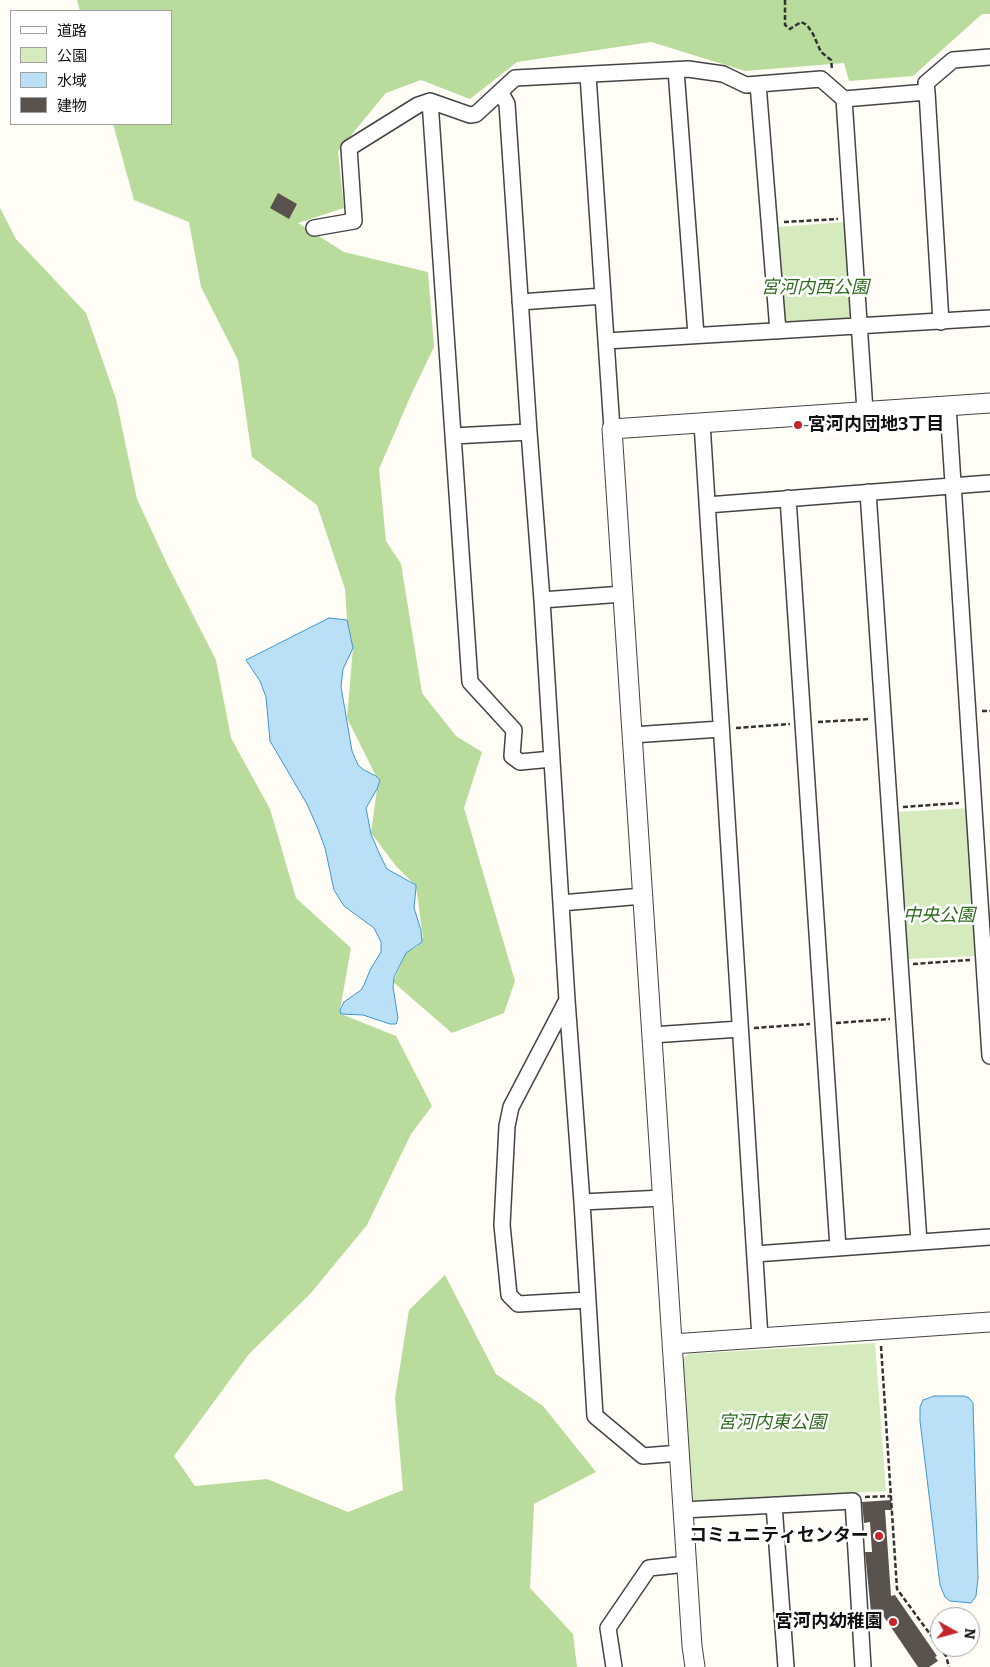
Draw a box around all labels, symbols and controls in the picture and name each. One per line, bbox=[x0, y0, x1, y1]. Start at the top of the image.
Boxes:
legend bbox=[10, 10, 172, 125]
text: 道路 bbox=[57, 22, 87, 40]
text: 公園 bbox=[57, 47, 87, 65]
text: 水域 bbox=[57, 72, 87, 90]
text: 建物 bbox=[57, 97, 87, 115]
park label: 宮河内西公園 bbox=[761, 277, 869, 299]
place label: 宮河内団地3丁目 bbox=[808, 414, 944, 436]
marker: 宮河内団地3丁目 bbox=[792, 419, 804, 431]
park label: 中央公園 bbox=[903, 905, 975, 927]
park label: 宮河内東公園 bbox=[718, 1412, 826, 1434]
place label: コミュニティセンター bbox=[689, 1525, 869, 1547]
marker: コミュニティセンター bbox=[873, 1530, 885, 1542]
north arrow bbox=[930, 1607, 980, 1657]
place label: 宮河内幼稚園 bbox=[775, 1611, 883, 1633]
marker: 宮河内幼稚園 bbox=[887, 1616, 899, 1628]
text: N bbox=[960, 1627, 978, 1640]

